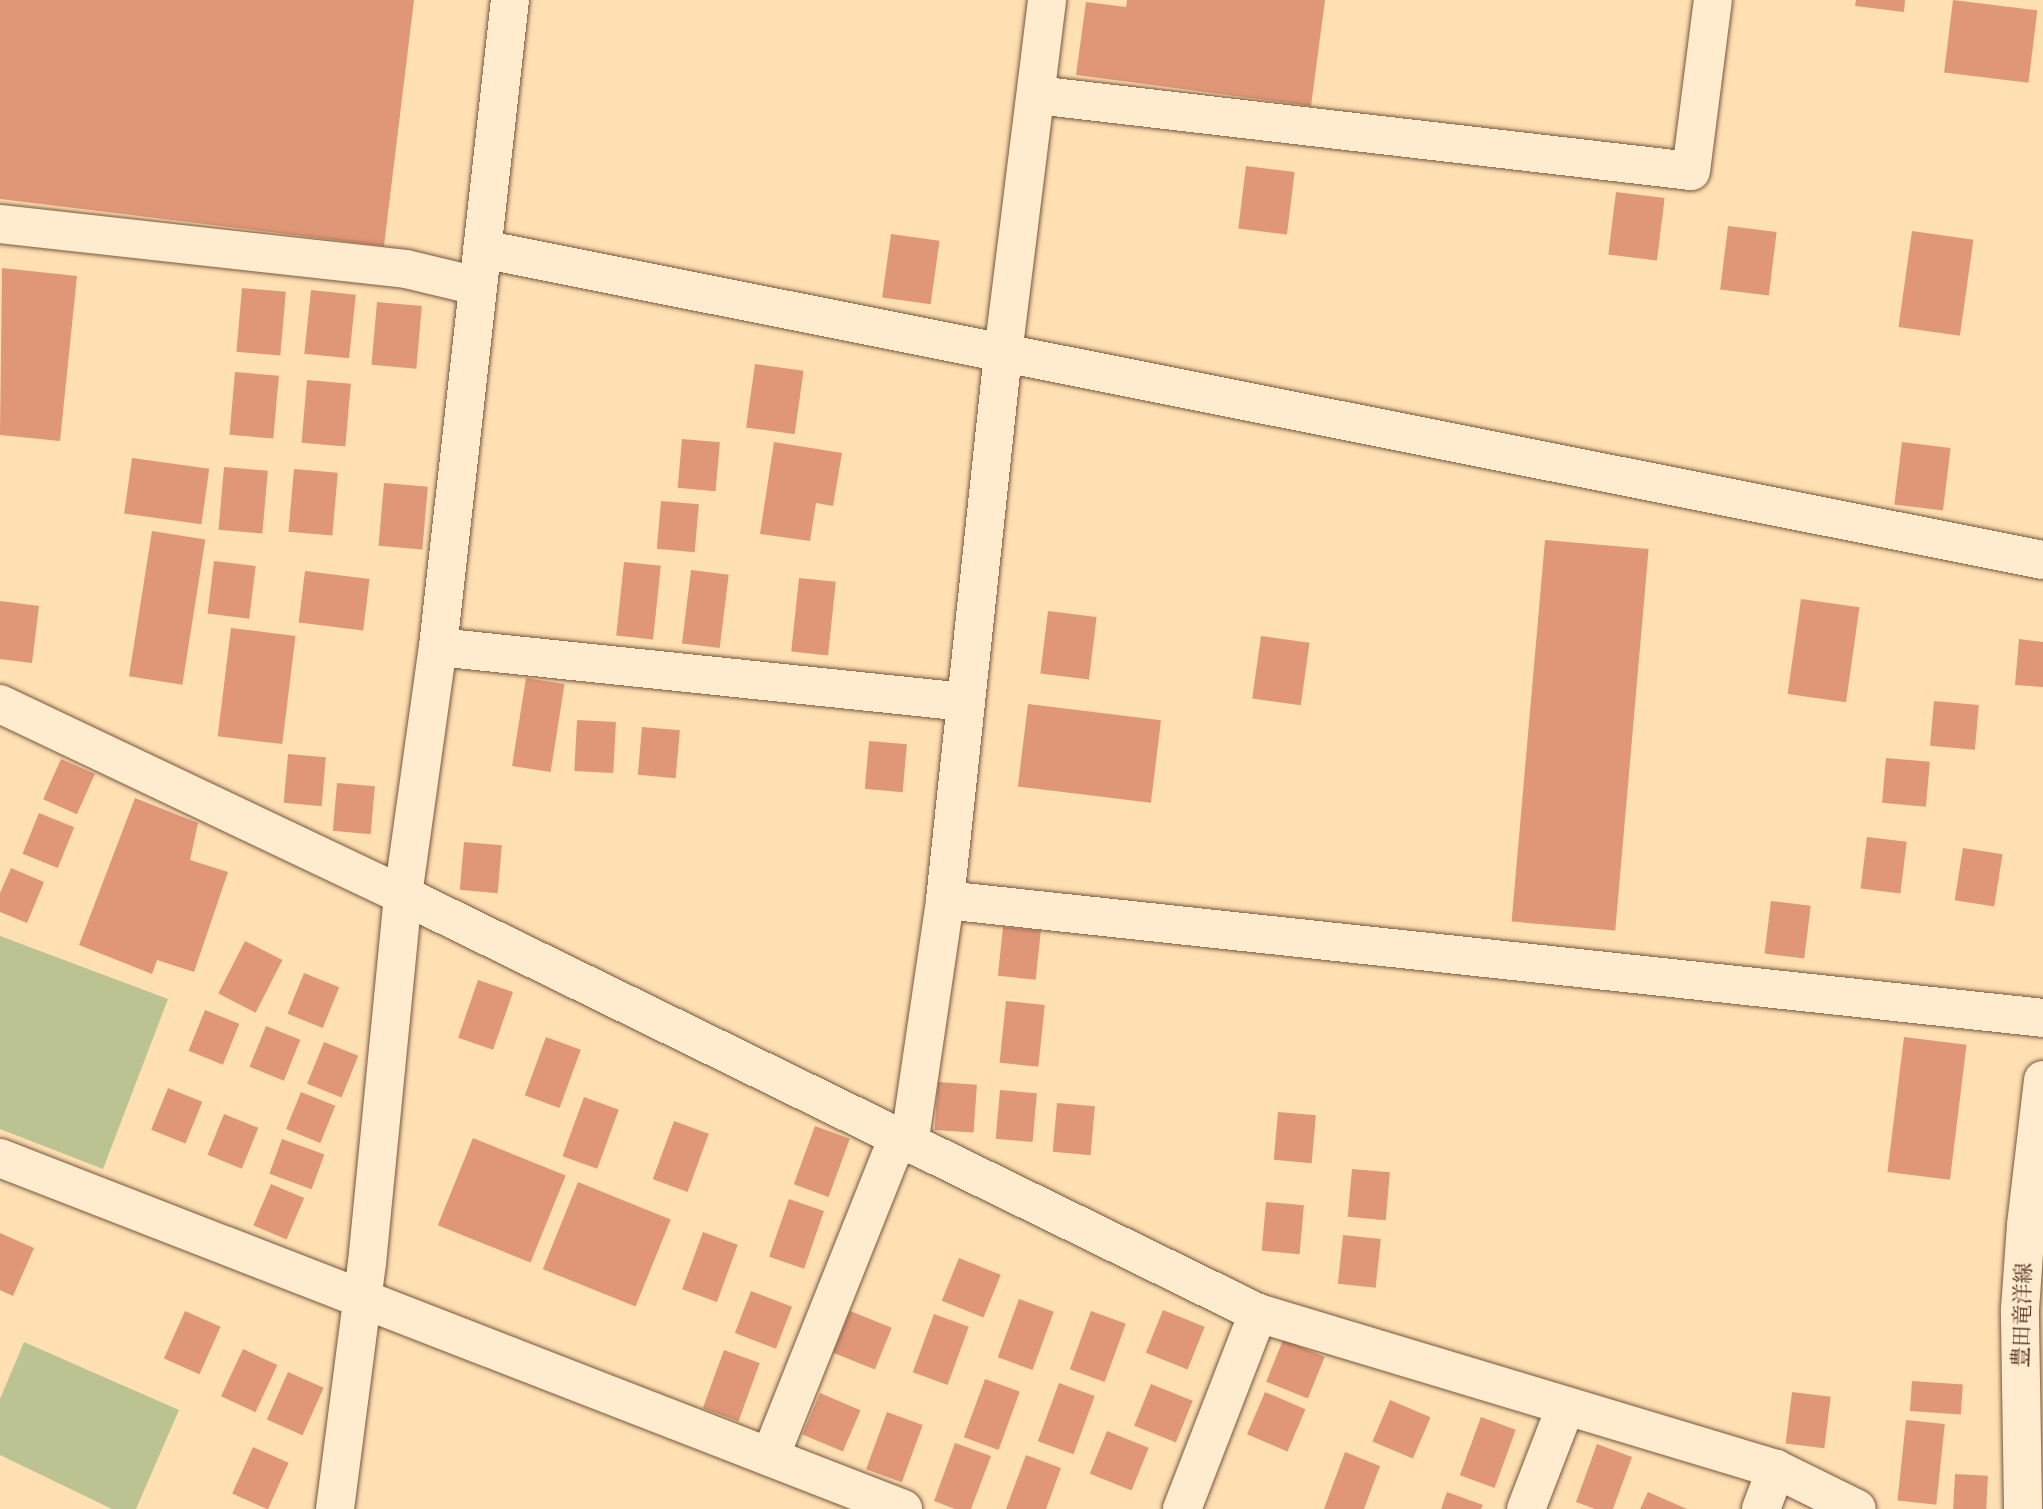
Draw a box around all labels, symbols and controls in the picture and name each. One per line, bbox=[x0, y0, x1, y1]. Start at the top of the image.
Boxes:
street label: 豊田竜洋線 bbox=[2008, 1262, 2036, 1368]

